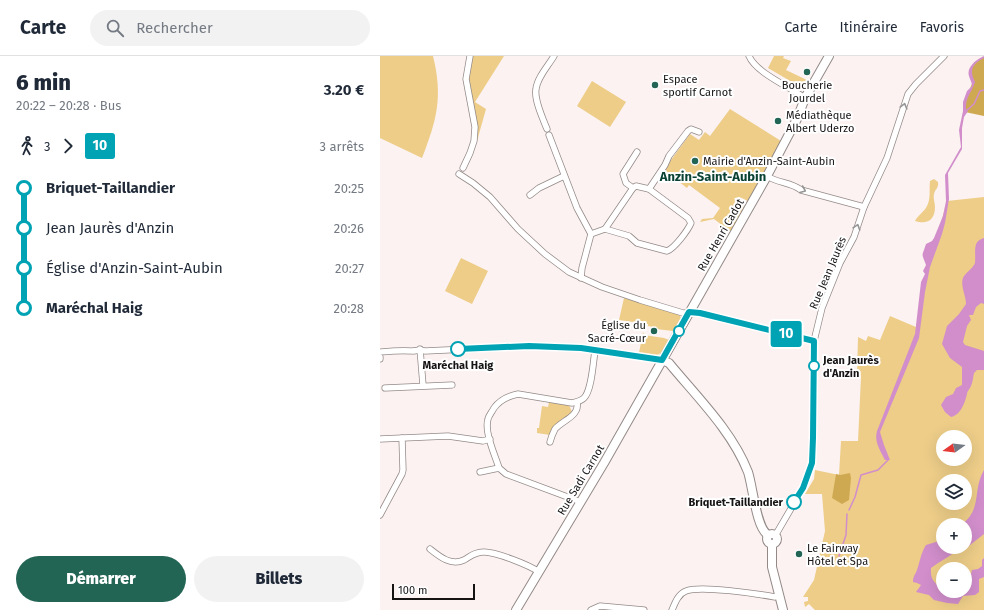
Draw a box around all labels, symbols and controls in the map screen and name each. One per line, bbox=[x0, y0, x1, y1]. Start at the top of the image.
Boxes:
search box bbox=[90, 10, 370, 46]
text: Carte bbox=[20, 16, 66, 39]
icon: search bbox=[104, 17, 126, 39]
text: Rechercher bbox=[136, 19, 213, 37]
text: Carte bbox=[784, 19, 818, 36]
text: Itinéraire bbox=[840, 19, 898, 36]
text: Favoris bbox=[920, 19, 964, 36]
marker: Boucherie Jourdel bbox=[802, 67, 812, 77]
text: 6 min bbox=[16, 69, 71, 96]
place label: Espace sportif Carnot bbox=[663, 73, 732, 99]
place label: Boucherie Jourdel bbox=[782, 79, 832, 105]
marker: Espace sportif Carnot bbox=[650, 80, 660, 90]
text: 3.20 € bbox=[324, 81, 364, 99]
text: 20:22 – 20:28 · Bus bbox=[16, 98, 121, 113]
one-way arrow bbox=[899, 102, 908, 109]
place label: Médiathèque Albert Uderzo bbox=[786, 109, 854, 135]
marker: Médiathèque Albert Uderzo bbox=[773, 116, 783, 126]
icon: walk bbox=[16, 135, 38, 157]
icon: forward bbox=[57, 135, 79, 157]
text: 10 bbox=[93, 137, 107, 154]
text: 3 bbox=[44, 139, 51, 154]
text: 3 arrêts bbox=[320, 139, 364, 154]
place label: Mairie d'Anzin-Saint-Aubin bbox=[703, 155, 835, 168]
marker: Mairie d'Anzin-Saint-Aubin bbox=[690, 156, 700, 166]
district label: Anzin-Saint-Aubin bbox=[659, 169, 766, 184]
text: Briquet-Taillandier bbox=[46, 179, 175, 197]
text: 20:25 bbox=[334, 181, 364, 196]
one-way arrow bbox=[800, 185, 807, 193]
street label: Rue Henri Cadot bbox=[695, 197, 747, 273]
text: Jean Jaurès d'Anzin bbox=[46, 219, 174, 237]
text: 20:26 bbox=[334, 221, 364, 236]
one-way arrow bbox=[852, 223, 861, 230]
street label: Rue Jean Jaurès bbox=[807, 235, 849, 311]
text: Église d'Anzin-Saint-Aubin bbox=[46, 259, 223, 277]
text: 20:27 bbox=[335, 261, 364, 276]
text: Maréchal Haig bbox=[46, 299, 142, 317]
text: 20:28 bbox=[334, 301, 364, 316]
place label: Église du Sacré-Cœur bbox=[588, 318, 647, 345]
line badge: 10 bbox=[768, 321, 804, 347]
unlabelled marker bbox=[673, 325, 685, 337]
text: 10 bbox=[779, 325, 793, 342]
marker: Église du Sacré-Cœur bbox=[649, 326, 659, 336]
marker: Maréchal Haig bbox=[450, 341, 466, 357]
place label: Jean Jaurès d'Anzin bbox=[822, 354, 879, 380]
place label: Maréchal Haig bbox=[423, 359, 494, 372]
marker: Jean Jaurès d'Anzin bbox=[808, 360, 820, 372]
north arrow bbox=[936, 430, 972, 466]
map controls bbox=[936, 430, 972, 598]
street label: Rue Sadi Carnot bbox=[555, 442, 607, 517]
button: layers bbox=[936, 474, 972, 510]
marker: Briquet-Taillandier bbox=[786, 494, 802, 510]
place label: Briquet-Taillandier bbox=[688, 496, 784, 509]
button: + bbox=[936, 518, 972, 554]
place label: Le Fairway Hôtel et Spa bbox=[807, 542, 868, 568]
marker: Le Fairway Hôtel et Spa bbox=[794, 549, 804, 559]
button: Démarrer bbox=[16, 556, 186, 602]
button: Billets bbox=[194, 556, 364, 602]
button: − bbox=[936, 562, 972, 598]
scale bar bbox=[392, 582, 475, 601]
text: 100 m bbox=[398, 584, 427, 597]

